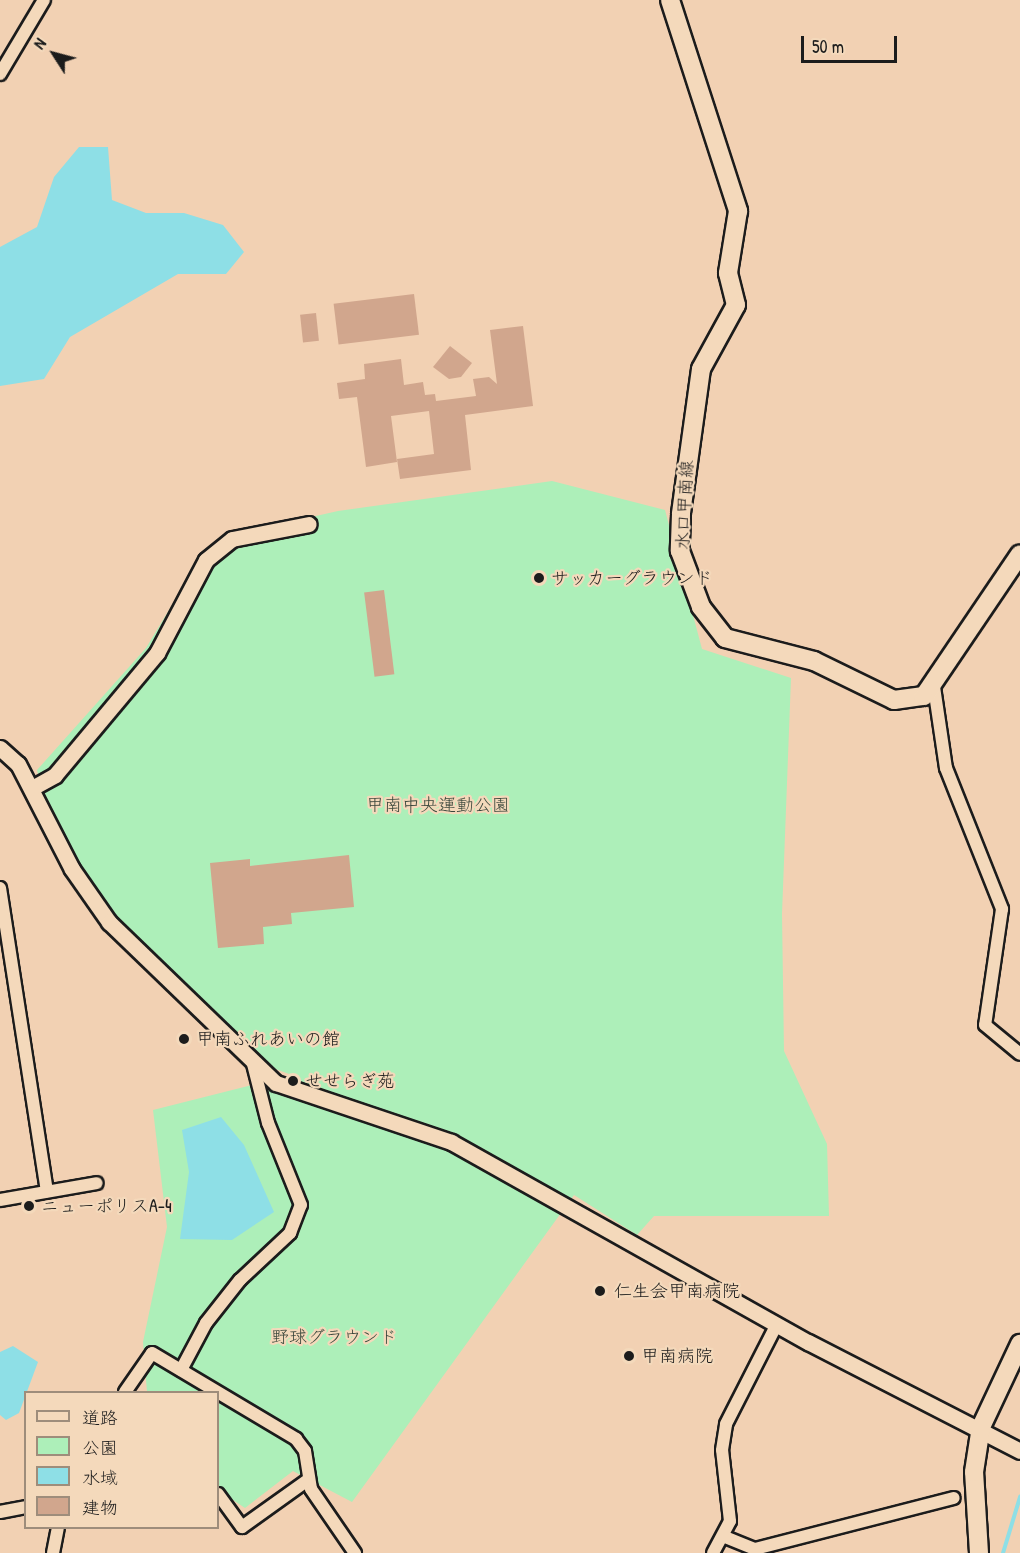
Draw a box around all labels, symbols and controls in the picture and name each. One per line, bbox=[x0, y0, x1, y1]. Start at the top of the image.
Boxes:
north arrow bbox=[24, 24, 84, 84]
scale bar bbox=[804, 24, 900, 62]
text: N bbox=[28, 34, 51, 53]
text: 50 m bbox=[812, 34, 844, 59]
street label: 水口甲南線 bbox=[672, 459, 698, 551]
place label: サッカーグラウンド bbox=[551, 567, 713, 589]
marker: サッカーグラウンド bbox=[532, 571, 546, 585]
park label: 甲南中央運動公園 bbox=[366, 794, 510, 816]
place label: 甲南ふれあいの館 bbox=[196, 1028, 340, 1050]
marker: 甲南ふれあいの館 bbox=[177, 1032, 191, 1046]
place label: せせらぎ苑 bbox=[305, 1070, 395, 1092]
marker: せせらぎ苑 bbox=[286, 1074, 300, 1088]
place label: ニューポリスA-4 bbox=[41, 1195, 172, 1217]
marker: ニューポリスA-4 bbox=[22, 1199, 36, 1213]
place label: 仁生会甲南病院 bbox=[614, 1280, 740, 1302]
marker: 仁生会甲南病院 bbox=[591, 1282, 609, 1300]
park label: 野球グラウンド bbox=[271, 1326, 397, 1348]
place label: 甲南病院 bbox=[641, 1345, 713, 1367]
marker: 甲南病院 bbox=[622, 1349, 636, 1363]
legend bbox=[24, 1391, 219, 1529]
text: 道路 bbox=[82, 1405, 118, 1430]
text: 公園 bbox=[82, 1435, 118, 1460]
text: 水域 bbox=[82, 1465, 118, 1490]
text: 建物 bbox=[82, 1495, 118, 1520]

